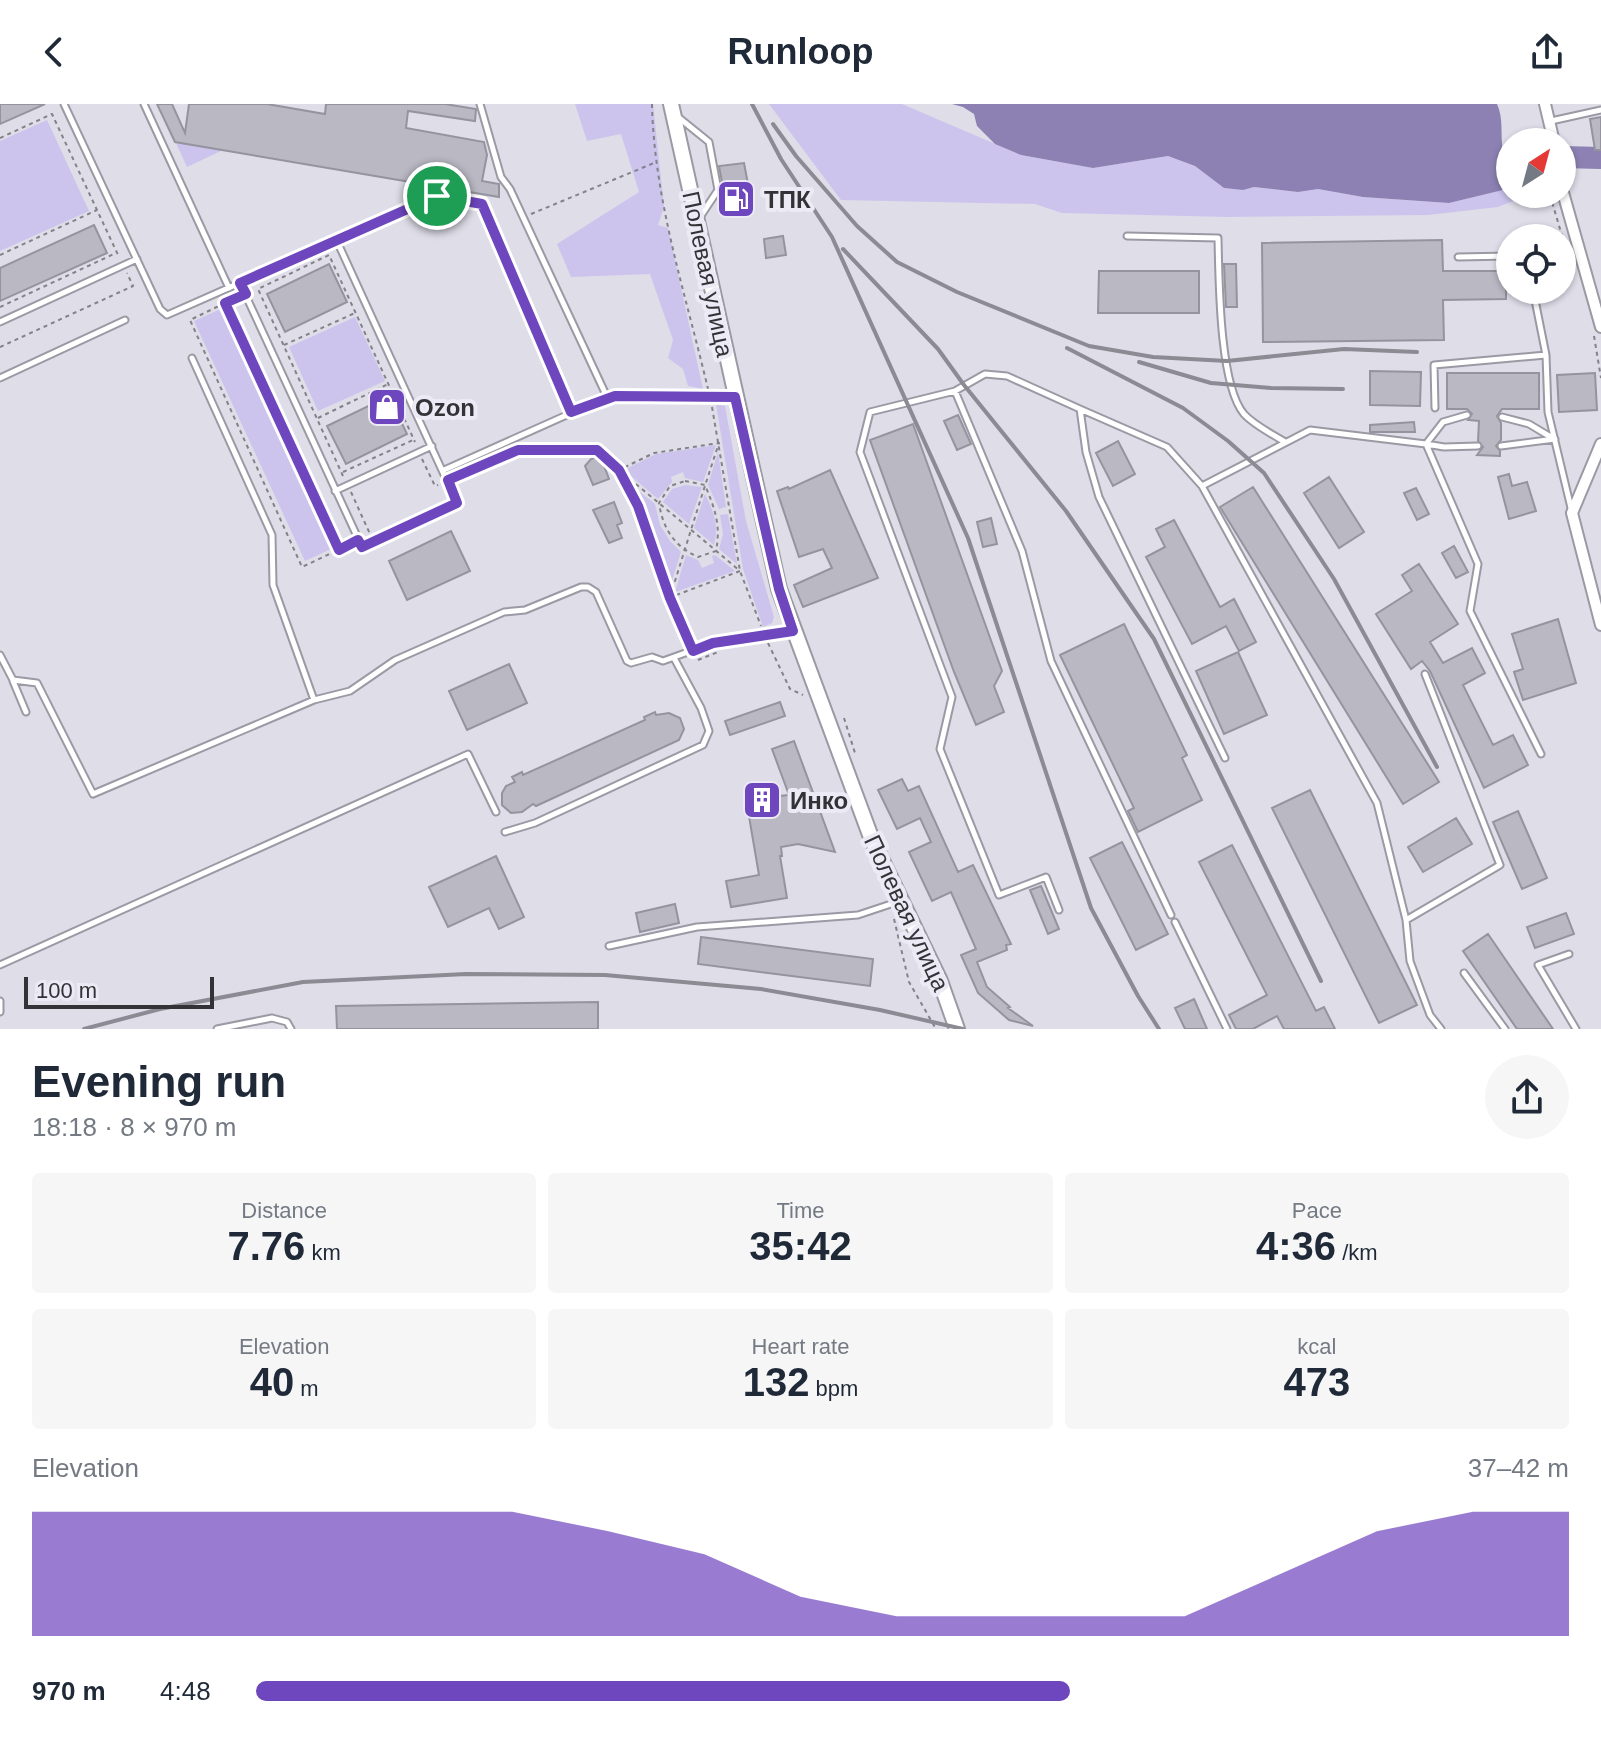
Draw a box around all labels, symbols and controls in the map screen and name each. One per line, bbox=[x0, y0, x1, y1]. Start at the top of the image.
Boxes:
icon: back bbox=[32, 30, 76, 74]
icon: share bbox=[1525, 30, 1569, 74]
text: Runloop bbox=[728, 31, 873, 72]
north arrow bbox=[1496, 128, 1576, 208]
map controls bbox=[1496, 128, 1576, 304]
pin bbox=[403, 162, 471, 230]
icon: arrive bbox=[415, 174, 459, 218]
fuel station icon: ТПК bbox=[715, 178, 757, 220]
place label: ТПК bbox=[764, 186, 811, 213]
street label: Полевая улица bbox=[677, 189, 739, 360]
button: locate bbox=[1496, 224, 1576, 304]
shop icon: Ozon bbox=[366, 386, 408, 428]
place label: Ozon bbox=[415, 394, 475, 421]
building icon: Инко bbox=[741, 779, 783, 821]
place label: Инко bbox=[790, 787, 848, 814]
street label: Полевая улица bbox=[859, 831, 955, 996]
scale bar bbox=[24, 973, 214, 1009]
text: 100 m bbox=[36, 978, 97, 1003]
button: share bbox=[1485, 1055, 1569, 1139]
text: Evening run bbox=[32, 1057, 286, 1106]
text: 18:18 · 8 × 970 m bbox=[32, 1112, 237, 1142]
text: Distance bbox=[241, 1198, 327, 1223]
text: Time bbox=[776, 1198, 825, 1223]
text: Pace bbox=[1292, 1198, 1342, 1223]
text: 7.76 bbox=[228, 1224, 305, 1268]
text: 35:42 bbox=[749, 1224, 852, 1268]
text: 4:36 bbox=[1256, 1224, 1336, 1268]
text: km bbox=[305, 1240, 341, 1265]
text: /km bbox=[1336, 1240, 1378, 1265]
text: Elevation bbox=[239, 1334, 329, 1359]
text: Heart rate bbox=[752, 1334, 849, 1359]
text: kcal bbox=[1297, 1334, 1336, 1359]
text: 40 bbox=[250, 1360, 294, 1404]
text: 132 bbox=[743, 1360, 809, 1404]
text: 473 bbox=[1283, 1360, 1350, 1404]
text: m bbox=[294, 1376, 319, 1401]
text: bpm bbox=[809, 1376, 858, 1401]
text: Elevation bbox=[32, 1453, 139, 1483]
text: 37–42 m bbox=[1468, 1453, 1569, 1483]
text: 970 m bbox=[32, 1676, 106, 1706]
text: 4:48 bbox=[160, 1676, 211, 1706]

